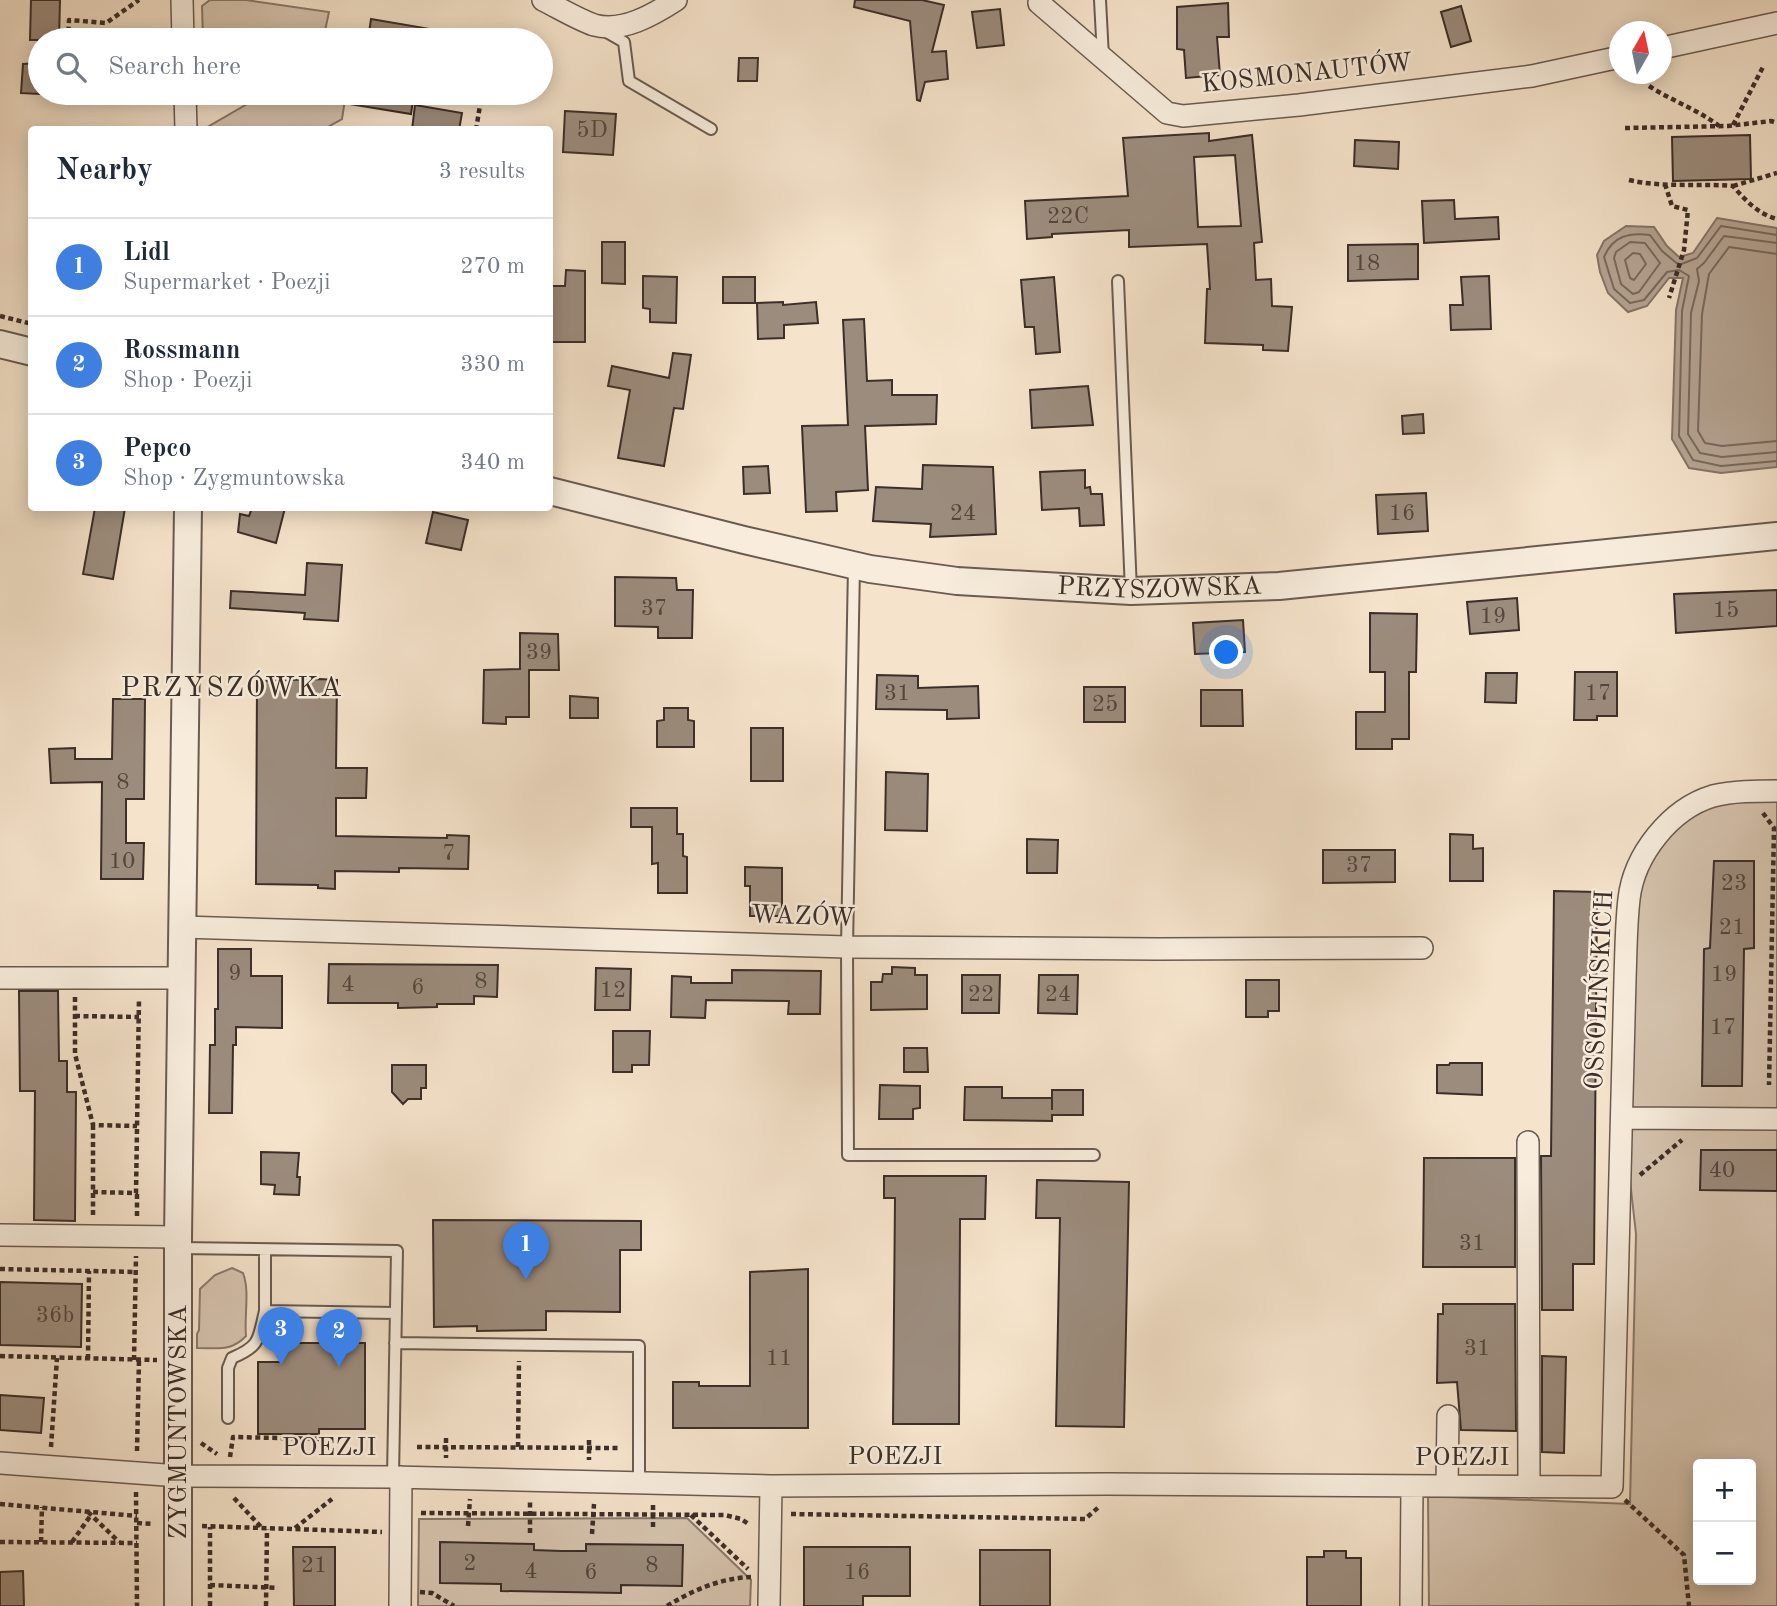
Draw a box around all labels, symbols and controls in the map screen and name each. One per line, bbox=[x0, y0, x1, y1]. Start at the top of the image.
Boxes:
north arrow bbox=[1609, 21, 1672, 84]
search box bbox=[28, 28, 553, 105]
street label: KOSMONAUTÓW bbox=[1199, 45, 1414, 98]
icon: search bbox=[52, 48, 90, 86]
text: Search here bbox=[108, 54, 241, 80]
house number: 5D bbox=[576, 119, 608, 142]
text: Nearby bbox=[56, 156, 153, 186]
text: 3 results bbox=[439, 160, 525, 183]
house number: 22C bbox=[1047, 205, 1089, 228]
text: Lidl bbox=[123, 240, 170, 266]
house number: 18 bbox=[1354, 252, 1380, 275]
text: 1 bbox=[72, 255, 86, 278]
text: 270 m bbox=[460, 255, 525, 278]
text: Supermarket · Poezji bbox=[123, 271, 331, 294]
text: Rossmann bbox=[123, 338, 240, 364]
text: 2 bbox=[72, 353, 86, 376]
text: 330 m bbox=[460, 353, 525, 376]
text: Shop · Poezji bbox=[123, 369, 253, 392]
text: Pepco bbox=[123, 436, 192, 462]
text: 3 bbox=[72, 451, 86, 474]
text: 340 m bbox=[460, 451, 525, 474]
text: Shop · Zygmuntowska bbox=[123, 467, 345, 490]
house number: 24 bbox=[950, 502, 976, 525]
house number: 16 bbox=[1389, 502, 1415, 525]
street label: PRZYSZOWSKA bbox=[1056, 574, 1262, 604]
house number: 37 bbox=[641, 597, 667, 620]
house number: 15 bbox=[1713, 599, 1739, 622]
house number: 19 bbox=[1480, 605, 1506, 628]
your location bbox=[1209, 635, 1243, 669]
house number: 39 bbox=[526, 641, 552, 664]
district label: PRZYSZÓWKA bbox=[120, 670, 344, 703]
house number: 31 bbox=[884, 682, 910, 705]
house number: 17 bbox=[1585, 682, 1611, 705]
house number: 25 bbox=[1092, 693, 1118, 716]
house number: 8 bbox=[116, 771, 130, 794]
house number: 7 bbox=[442, 842, 456, 865]
house number: 10 bbox=[109, 850, 135, 873]
house number: 37 bbox=[1346, 854, 1372, 877]
house number: 23 bbox=[1721, 872, 1747, 895]
street label: OSSOLIŃSKICH bbox=[1577, 889, 1618, 1091]
street label: WAZÓW bbox=[750, 897, 856, 932]
house number: 21 bbox=[1719, 916, 1745, 939]
house number: 9 bbox=[228, 962, 242, 985]
house number: 19 bbox=[1711, 963, 1737, 986]
house number: 8 bbox=[474, 970, 488, 993]
house number: 4 bbox=[341, 973, 355, 996]
house number: 6 bbox=[411, 976, 425, 999]
house number: 12 bbox=[600, 979, 626, 1002]
house number: 22 bbox=[968, 983, 994, 1006]
house number: 24 bbox=[1045, 983, 1071, 1006]
house number: 17 bbox=[1710, 1016, 1736, 1039]
house number: 40 bbox=[1709, 1159, 1735, 1182]
pin: 1 bbox=[503, 1222, 549, 1280]
house number: 31 bbox=[1459, 1232, 1485, 1255]
house number: 36b bbox=[36, 1304, 74, 1327]
street label: ZYGMUNTOWSKA bbox=[166, 1304, 192, 1539]
pin: 3 bbox=[258, 1307, 304, 1365]
pin: 2 bbox=[316, 1309, 362, 1367]
house number: 31 bbox=[1464, 1337, 1490, 1360]
house number: 11 bbox=[766, 1347, 792, 1370]
street label: POEZJI bbox=[281, 1435, 377, 1461]
street label: POEZJI bbox=[847, 1444, 943, 1470]
street label: POEZJI bbox=[1414, 1445, 1510, 1471]
map controls bbox=[1693, 1459, 1756, 1585]
button: + bbox=[1693, 1459, 1756, 1522]
button: − bbox=[1693, 1522, 1756, 1585]
house number: 2 bbox=[463, 1552, 477, 1575]
house number: 21 bbox=[301, 1554, 327, 1577]
house number: 8 bbox=[645, 1554, 659, 1577]
house number: 4 bbox=[524, 1560, 538, 1583]
house number: 6 bbox=[584, 1561, 598, 1584]
house number: 16 bbox=[844, 1561, 870, 1584]

